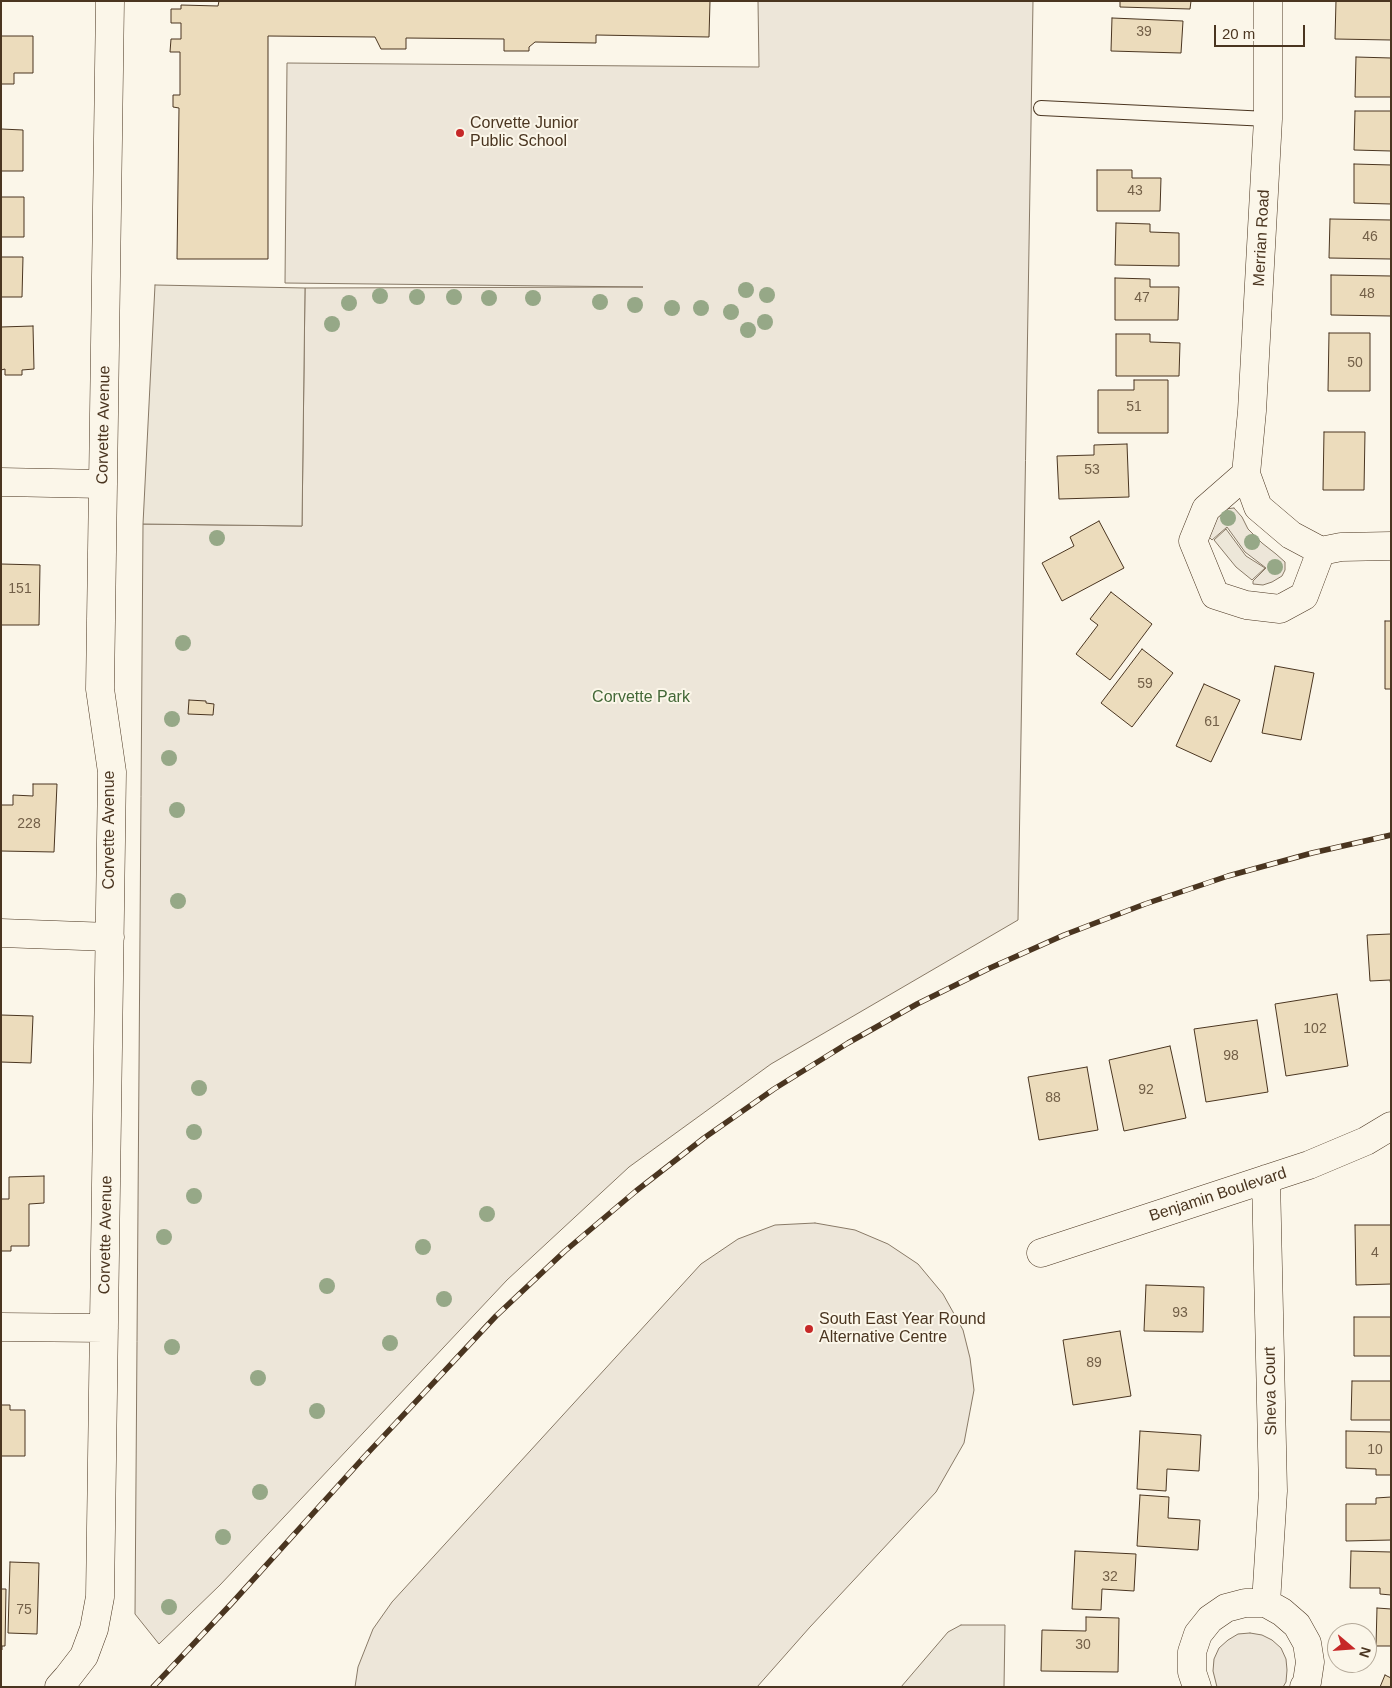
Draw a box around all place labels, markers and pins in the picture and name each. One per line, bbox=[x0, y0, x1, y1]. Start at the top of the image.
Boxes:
place label: Corvette Junior Public School bbox=[470, 114, 578, 152]
marker: Corvette Junior Public School bbox=[454, 127, 466, 139]
place label: South East Year Round Alternative Centre bbox=[819, 1310, 986, 1348]
marker: South East Year Round Alternative Centre bbox=[803, 1323, 815, 1335]

